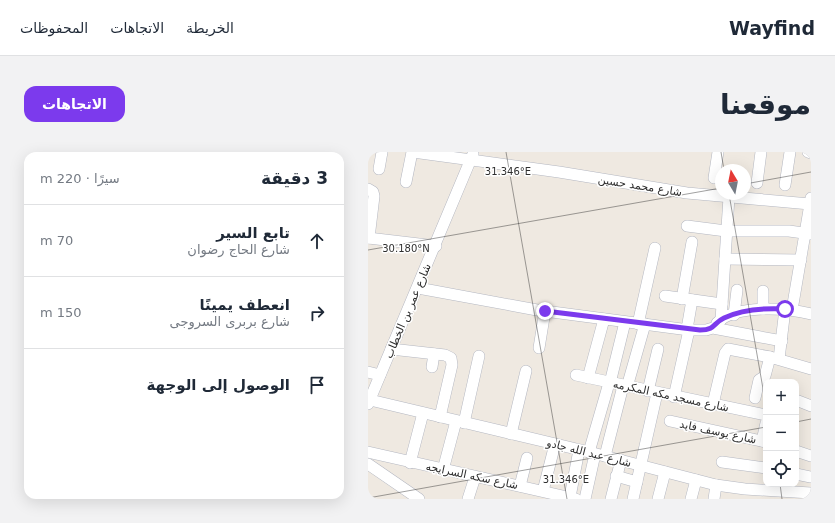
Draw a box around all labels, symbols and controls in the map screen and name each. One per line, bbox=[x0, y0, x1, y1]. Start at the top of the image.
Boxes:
text: Wayfind bbox=[729, 17, 815, 39]
text: المحفوظات bbox=[20, 20, 88, 36]
text: الاتجاهات bbox=[110, 20, 164, 36]
text: الخريطة bbox=[186, 20, 234, 36]
button: الاتجاهات bbox=[24, 86, 125, 122]
text: موقعنا bbox=[720, 88, 811, 121]
north arrow bbox=[715, 164, 751, 200]
text: 31.346°E bbox=[485, 166, 531, 177]
text: 3 دقيقة bbox=[261, 168, 328, 188]
text: سيرًا · 220 m bbox=[40, 171, 120, 186]
street label: شارع محمد حسين bbox=[597, 173, 683, 199]
text: تابع السير bbox=[216, 224, 290, 242]
icon: ahead bbox=[306, 230, 328, 252]
text: 70 m bbox=[40, 233, 73, 248]
text: شارع الحاج رضوان bbox=[187, 242, 290, 257]
text: 30.180°N bbox=[382, 243, 430, 254]
street label: شارع عمر بن الخطاب bbox=[382, 262, 434, 360]
text: انعطف يمينًا bbox=[199, 296, 290, 314]
route start bbox=[776, 300, 794, 318]
icon: right bbox=[306, 302, 328, 324]
route end bbox=[536, 302, 554, 320]
text: 150 m bbox=[40, 305, 82, 320]
text: شارع بربرى السروجى bbox=[170, 314, 290, 329]
icon: arrive bbox=[306, 374, 328, 396]
text: الوصول إلى الوجهة bbox=[147, 376, 290, 394]
street label: شارع مسجد مكه المكرمه bbox=[612, 377, 730, 415]
map controls bbox=[763, 379, 799, 487]
button: + bbox=[763, 379, 799, 415]
button: − bbox=[763, 415, 799, 451]
street label: شارع يوسف فايد bbox=[678, 418, 758, 446]
street label: شارع عبد الله جادو bbox=[544, 436, 633, 470]
button: locate bbox=[763, 451, 799, 487]
street label: شارع سكه السرايجه bbox=[425, 460, 519, 492]
text: 31.346°E bbox=[543, 474, 589, 485]

